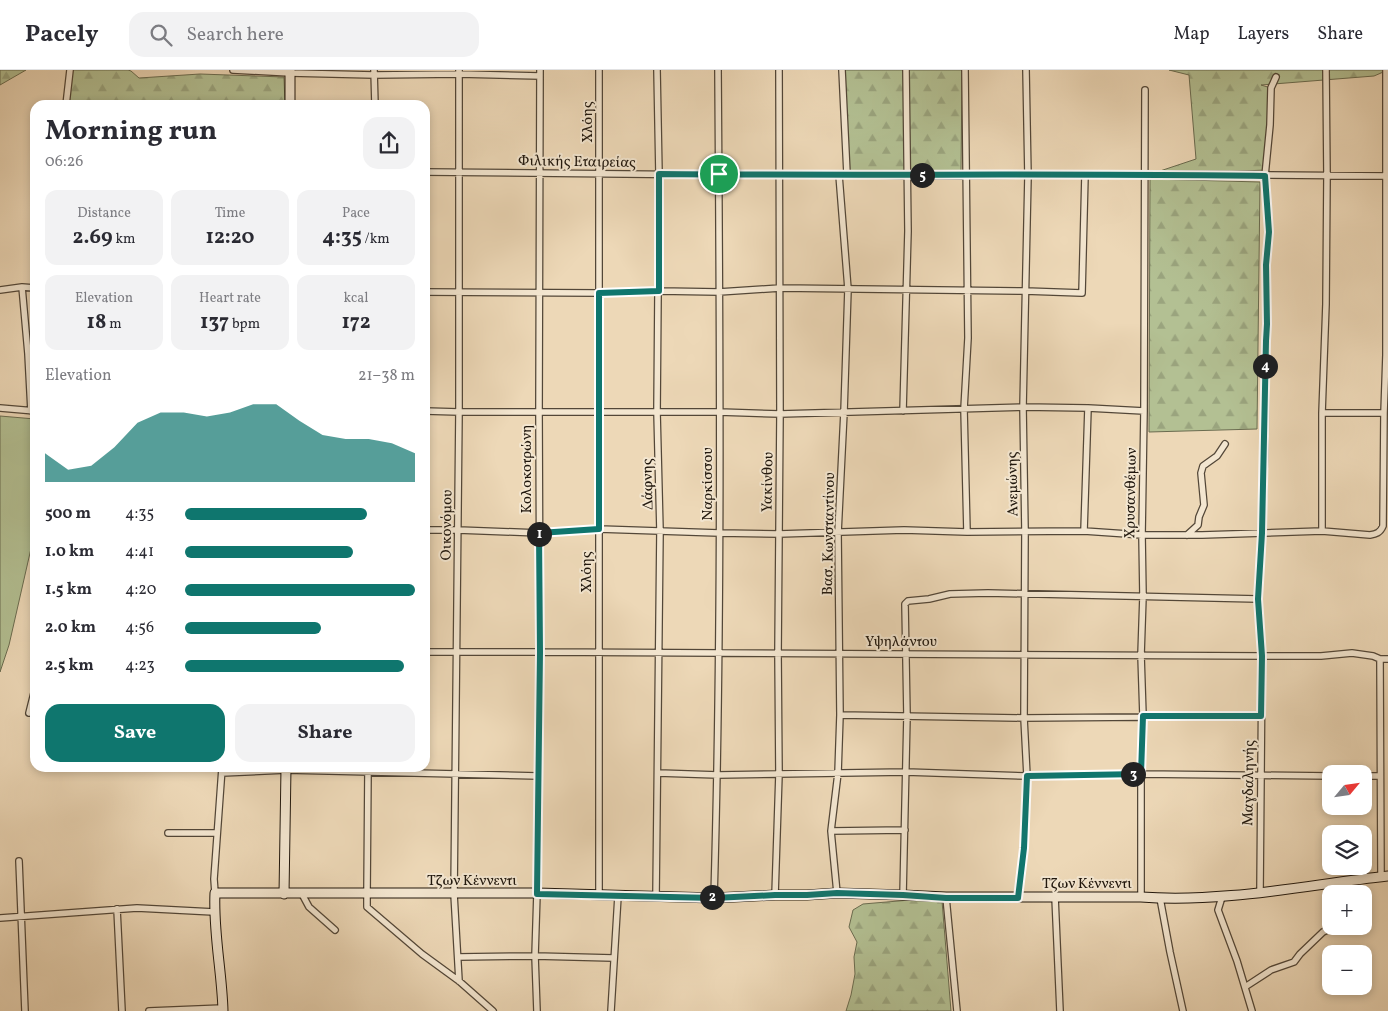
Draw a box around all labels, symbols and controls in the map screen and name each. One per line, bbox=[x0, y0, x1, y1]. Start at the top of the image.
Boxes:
search box bbox=[129, 12, 479, 57]
text: Pacely bbox=[25, 18, 99, 52]
icon: search bbox=[147, 21, 175, 49]
text: Search here bbox=[187, 22, 284, 48]
text: Map bbox=[1173, 22, 1209, 47]
text: Layers bbox=[1237, 22, 1289, 47]
text: Share bbox=[1317, 22, 1363, 47]
street label: Χλόης bbox=[578, 101, 599, 143]
text: Morning run bbox=[45, 112, 217, 151]
button: share bbox=[363, 117, 415, 169]
text: 06:26 bbox=[45, 151, 83, 173]
street label: Φιλικής Εταιρείας bbox=[518, 151, 636, 174]
pin bbox=[698, 153, 740, 195]
icon: arrive bbox=[705, 160, 733, 188]
pin: 5 bbox=[910, 162, 934, 188]
text: 5 bbox=[919, 166, 926, 185]
text: Distance bbox=[77, 204, 131, 223]
text: Time bbox=[215, 204, 245, 223]
text: Pace bbox=[342, 204, 370, 223]
text: 2.69 bbox=[73, 223, 113, 252]
text: 12:20 bbox=[205, 223, 255, 252]
text: 4:35 bbox=[322, 223, 362, 252]
text: km bbox=[113, 230, 135, 249]
text: /km bbox=[362, 230, 390, 249]
text: Elevation bbox=[75, 289, 133, 308]
text: Heart rate bbox=[199, 289, 261, 308]
text: kcal bbox=[344, 289, 368, 308]
text: 18 bbox=[86, 308, 106, 337]
text: 137 bbox=[200, 308, 229, 337]
text: 172 bbox=[341, 308, 371, 337]
text: m bbox=[106, 315, 122, 334]
text: bpm bbox=[229, 315, 260, 334]
pin: 4 bbox=[1252, 354, 1278, 378]
text: 4 bbox=[1261, 357, 1270, 376]
text: Elevation bbox=[45, 365, 112, 387]
text: 21–38 m bbox=[358, 365, 415, 387]
street label: Κολοκοτρώνη bbox=[517, 424, 538, 514]
street label: Ναρκίσσου bbox=[698, 447, 719, 521]
street label: Χρυσανθέμων bbox=[1120, 448, 1143, 539]
street label: Ανεμώνης bbox=[1002, 451, 1025, 517]
street label: Υακίνθου bbox=[757, 452, 780, 512]
street label: Δάφνης bbox=[638, 458, 659, 510]
street label: Βασ. Κωνσταντίνου bbox=[818, 472, 841, 596]
street label: Οικονόμου bbox=[436, 489, 459, 561]
text: 500 m bbox=[45, 503, 91, 525]
text: 4:35 bbox=[125, 503, 154, 525]
pin: 1 bbox=[526, 522, 552, 546]
text: 1 bbox=[537, 525, 542, 544]
text: 1.0 km bbox=[45, 541, 94, 563]
text: 4:41 bbox=[125, 541, 154, 563]
street label: Χλόης bbox=[577, 551, 598, 593]
text: 1.5 km bbox=[45, 579, 92, 601]
text: 4:20 bbox=[125, 579, 156, 601]
text: 2.0 km bbox=[45, 617, 96, 639]
text: 4:56 bbox=[125, 617, 154, 639]
street label: Υψηλάντου bbox=[865, 632, 937, 653]
text: 2.5 km bbox=[45, 655, 94, 677]
text: 4:23 bbox=[125, 655, 155, 677]
button: Save bbox=[45, 704, 225, 762]
button: Share bbox=[235, 704, 415, 762]
street label: Μαγδαληνής bbox=[1238, 740, 1261, 826]
pin: 3 bbox=[1120, 762, 1146, 786]
text: 3 bbox=[1130, 765, 1137, 784]
north arrow bbox=[1322, 765, 1372, 815]
map controls bbox=[1322, 765, 1372, 995]
button: layers bbox=[1322, 825, 1372, 875]
street label: Τζων Κέννεντι bbox=[427, 871, 517, 892]
street label: Τζων Κέννεντι bbox=[1042, 874, 1132, 895]
pin: 2 bbox=[700, 884, 724, 910]
button: + bbox=[1322, 885, 1372, 935]
text: 2 bbox=[709, 888, 716, 907]
button: − bbox=[1322, 945, 1372, 995]

